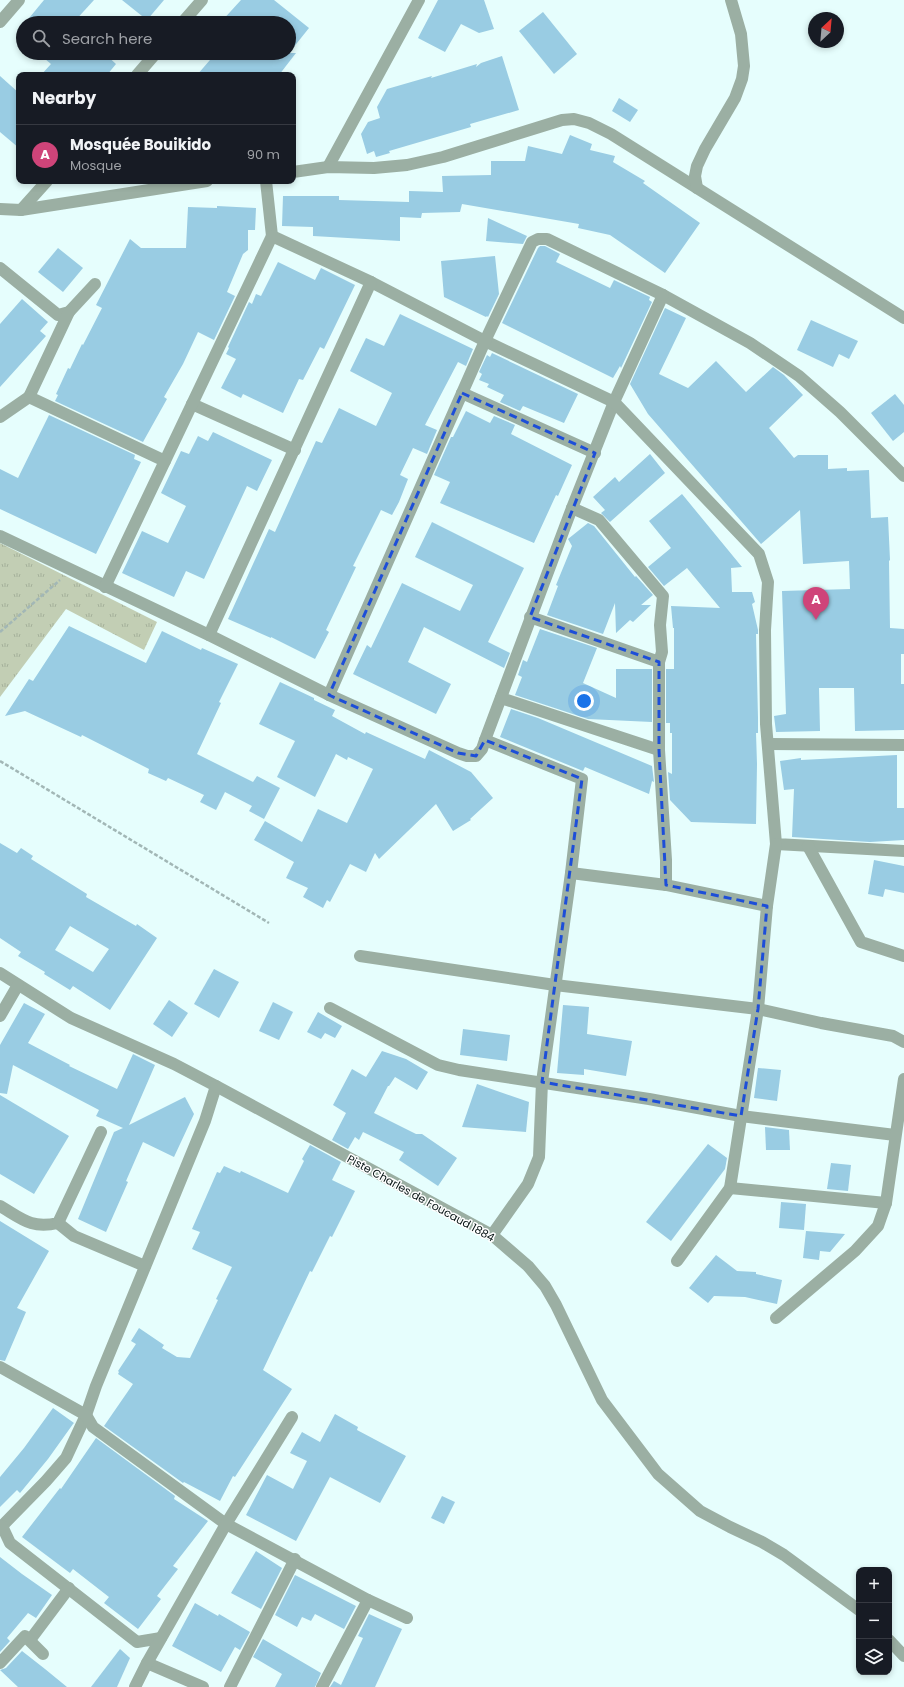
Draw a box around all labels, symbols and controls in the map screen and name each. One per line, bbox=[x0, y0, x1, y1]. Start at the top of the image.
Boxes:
north arrow bbox=[808, 12, 844, 48]
search box bbox=[16, 16, 296, 60]
icon: search bbox=[30, 27, 52, 49]
text: Search here bbox=[62, 28, 152, 49]
text: Nearby bbox=[32, 86, 96, 110]
text: Mosquée Bouikido bbox=[70, 134, 211, 155]
text: A bbox=[40, 145, 50, 164]
text: 90 m bbox=[247, 145, 280, 164]
text: Mosque bbox=[70, 156, 121, 175]
pin: A bbox=[803, 587, 829, 620]
your location bbox=[574, 691, 594, 711]
street label: Piste Charles de Foucaud 1884 bbox=[344, 1151, 498, 1245]
map controls bbox=[856, 1567, 892, 1675]
button: + bbox=[856, 1567, 892, 1603]
button: − bbox=[856, 1603, 892, 1639]
button: layers bbox=[856, 1639, 892, 1675]

